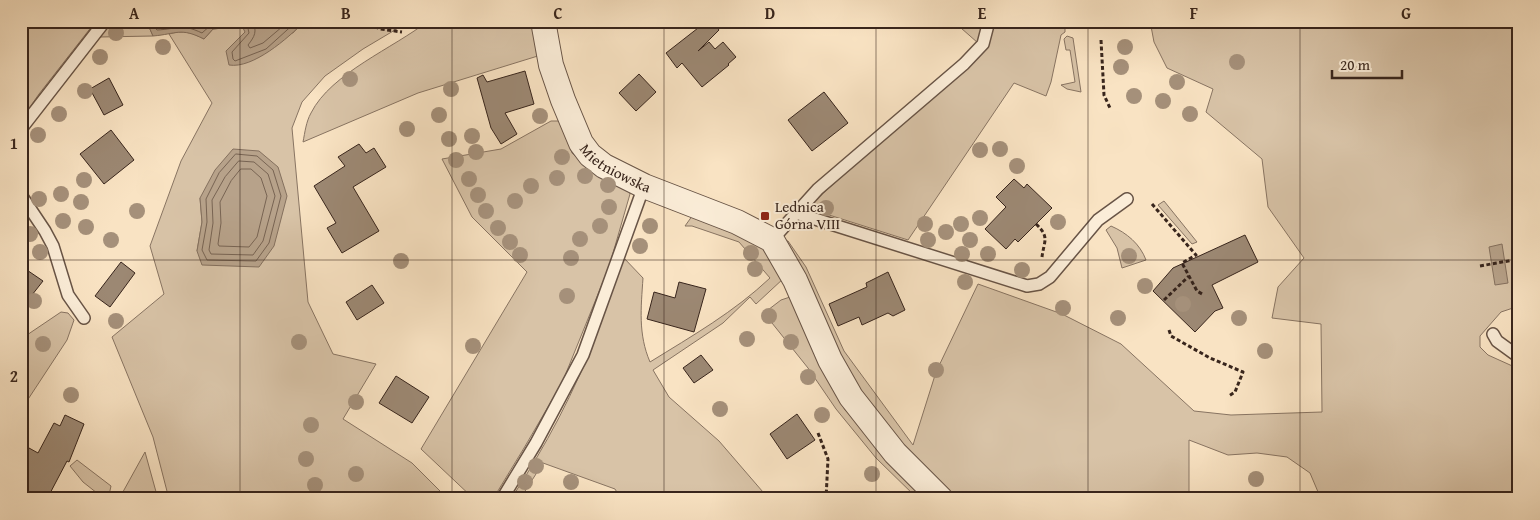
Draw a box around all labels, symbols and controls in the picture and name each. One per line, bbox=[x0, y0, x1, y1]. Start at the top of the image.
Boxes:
text: A bbox=[129, 1, 140, 25]
text: B bbox=[341, 1, 351, 25]
text: C bbox=[553, 1, 563, 25]
text: D bbox=[765, 1, 775, 25]
text: E bbox=[978, 1, 987, 25]
text: F bbox=[1190, 1, 1198, 25]
text: G bbox=[1401, 1, 1411, 25]
scale bar bbox=[1332, 48, 1402, 80]
text: 20 m bbox=[1340, 54, 1371, 75]
text: 1 bbox=[10, 131, 18, 155]
street label: Mietniowska bbox=[575, 139, 654, 198]
place label: Lednica Górna VIII bbox=[775, 196, 840, 234]
marker: Lednica Górna VIII bbox=[759, 210, 771, 222]
text: 2 bbox=[10, 364, 18, 388]

